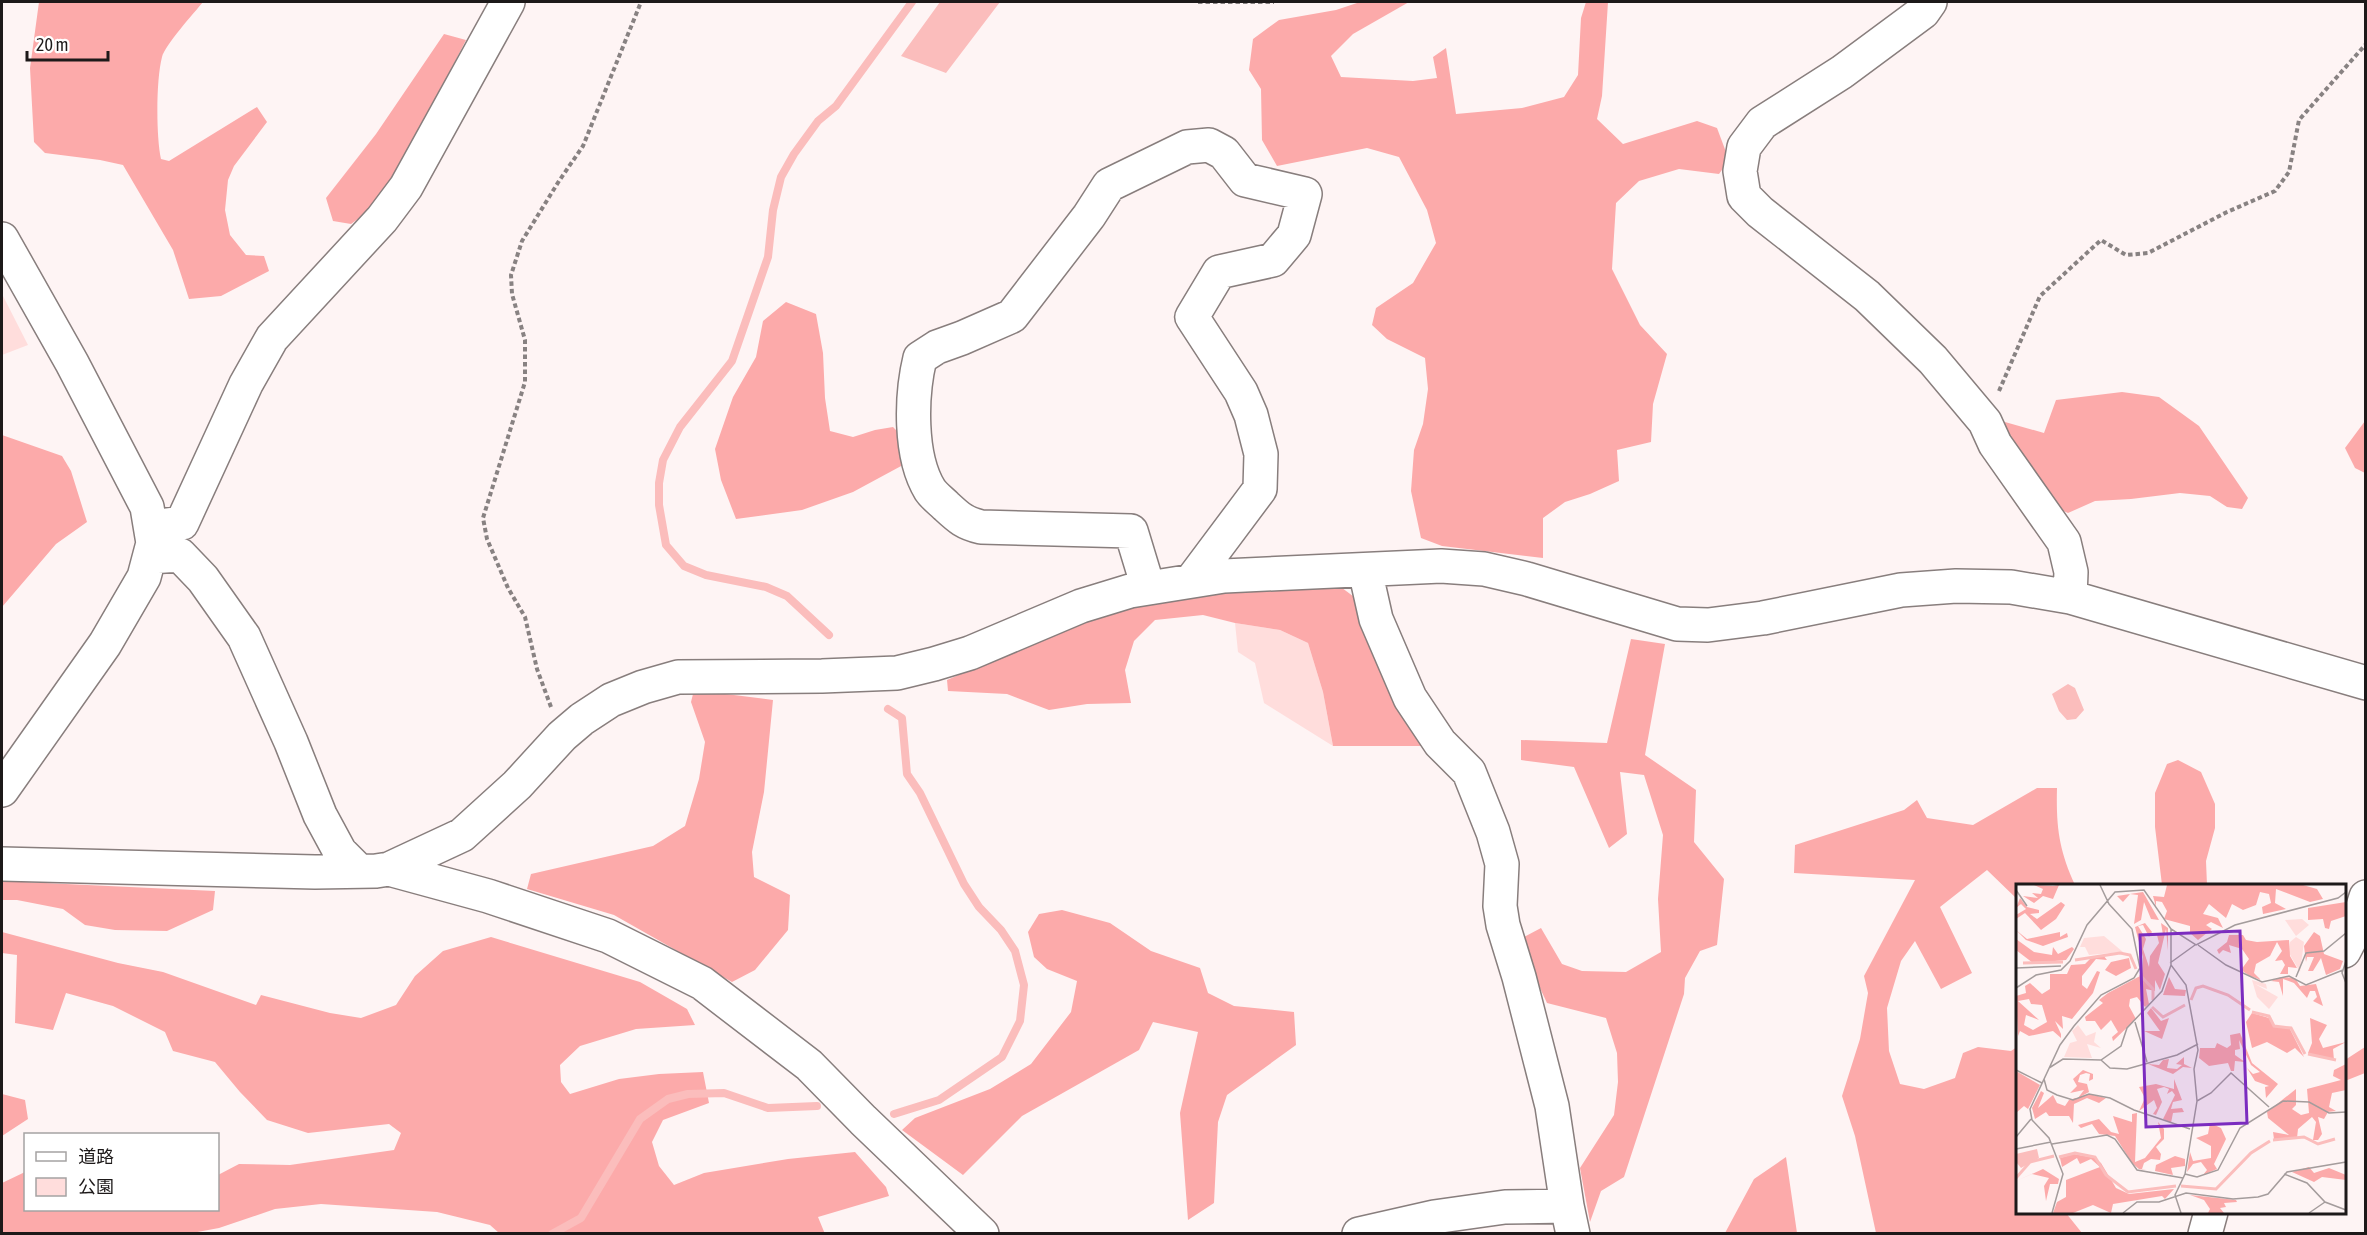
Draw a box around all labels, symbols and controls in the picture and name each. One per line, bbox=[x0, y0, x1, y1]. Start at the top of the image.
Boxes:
scale bar bbox=[27, 24, 108, 62]
text: 20 m bbox=[36, 34, 68, 55]
inset map bbox=[2016, 884, 2346, 1214]
legend bbox=[24, 1133, 219, 1211]
text: 道路 bbox=[78, 1146, 114, 1167]
text: 公園 bbox=[78, 1176, 114, 1197]

